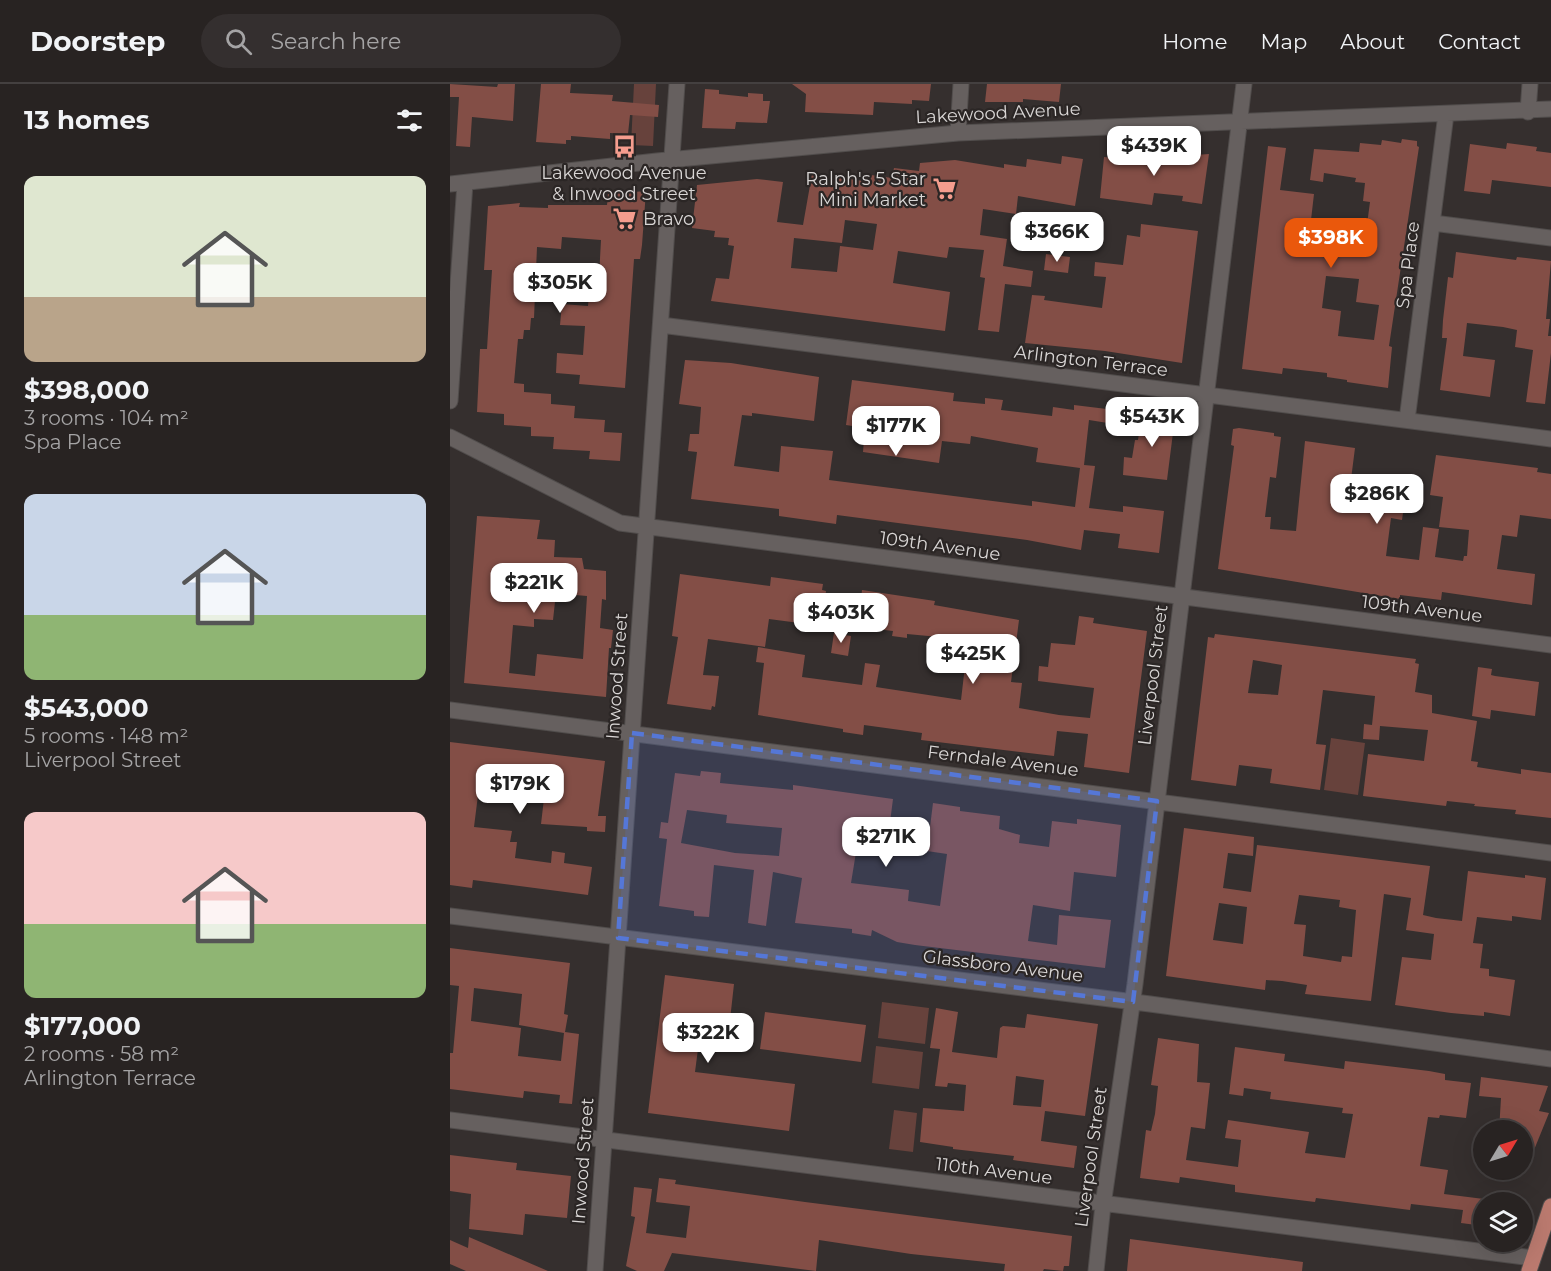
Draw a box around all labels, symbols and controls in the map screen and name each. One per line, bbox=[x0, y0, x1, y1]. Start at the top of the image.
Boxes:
search box bbox=[201, 14, 621, 68]
text: Doorstep bbox=[30, 24, 165, 58]
icon: search bbox=[222, 25, 255, 58]
text: Search here bbox=[270, 28, 401, 55]
text: Home bbox=[1162, 29, 1227, 54]
text: Map bbox=[1260, 29, 1307, 54]
text: About bbox=[1340, 29, 1405, 54]
text: Contact bbox=[1438, 29, 1521, 54]
street label: Lakewood Avenue bbox=[915, 98, 1081, 128]
text: 13 homes bbox=[24, 104, 150, 136]
icon: filters bbox=[393, 104, 426, 137]
pin: $439K bbox=[1112, 126, 1196, 177]
text: $439K bbox=[1121, 133, 1187, 157]
bus stop icon: Lakewood Avenue & Inwood Street bbox=[611, 134, 637, 160]
place label: Lakewood Avenue & Inwood Street bbox=[541, 162, 707, 205]
place label: Ralph's 5 Star Mini Market bbox=[805, 168, 926, 211]
supermarket icon: Ralph's 5 Star Mini Market bbox=[931, 176, 957, 202]
supermarket icon: Bravo bbox=[612, 206, 638, 232]
place label: Bravo bbox=[643, 208, 694, 230]
pin: $366K bbox=[1015, 212, 1099, 263]
icon: home bbox=[171, 215, 279, 323]
pin: $398K bbox=[1289, 218, 1373, 269]
text: $366K bbox=[1025, 219, 1089, 243]
street label: Spa Place bbox=[1392, 220, 1424, 310]
text: $398K bbox=[1298, 225, 1364, 249]
pin: $305K bbox=[518, 263, 602, 314]
text: $305K bbox=[528, 270, 592, 294]
street label: Arlington Terrace bbox=[1013, 341, 1169, 381]
text: $398,000 bbox=[24, 374, 149, 406]
pin: $543K bbox=[1110, 397, 1194, 448]
text: $543K bbox=[1120, 404, 1184, 428]
text: 3 rooms · 104 m² bbox=[24, 406, 189, 430]
pin: $177K bbox=[854, 406, 938, 457]
text: $177K bbox=[866, 413, 926, 437]
text: Spa Place bbox=[24, 430, 122, 454]
pin: $286K bbox=[1335, 474, 1419, 525]
text: $286K bbox=[1344, 481, 1410, 505]
street label: 109th Avenue bbox=[878, 527, 1002, 565]
icon: home bbox=[171, 533, 279, 641]
pin: $221K bbox=[492, 563, 576, 614]
text: $221K bbox=[505, 570, 564, 594]
street label: 109th Avenue bbox=[1360, 591, 1484, 627]
pin: $403K bbox=[799, 593, 883, 644]
text: $403K bbox=[808, 600, 874, 624]
street label: Liverpool Street bbox=[1133, 603, 1173, 747]
street label: Inwood Street bbox=[602, 612, 632, 740]
pin: $425K bbox=[931, 634, 1015, 685]
text: $425K bbox=[940, 641, 1006, 665]
text: $543,000 bbox=[24, 692, 149, 724]
text: 5 rooms · 148 m² bbox=[24, 724, 188, 748]
street label: Ferndale Avenue bbox=[926, 741, 1080, 781]
text: Liverpool Street bbox=[24, 748, 181, 772]
pin: $179K bbox=[478, 764, 562, 815]
text: $179K bbox=[490, 771, 550, 795]
pin: $271K bbox=[844, 817, 928, 868]
text: $271K bbox=[856, 824, 916, 848]
icon: home bbox=[171, 851, 279, 959]
street label: Glassboro Avenue bbox=[922, 945, 1085, 987]
text: $177,000 bbox=[24, 1010, 141, 1042]
pin: $322K bbox=[666, 1013, 750, 1064]
text: $322K bbox=[677, 1020, 739, 1044]
text: 2 rooms · 58 m² bbox=[24, 1042, 179, 1066]
text: Arlington Terrace bbox=[24, 1066, 196, 1090]
street label: Liverpool Street bbox=[1070, 1085, 1112, 1229]
street label: Inwood Street bbox=[568, 1097, 598, 1225]
north arrow bbox=[1473, 1120, 1533, 1180]
map controls bbox=[1473, 1120, 1533, 1252]
street label: 110th Avenue bbox=[934, 1153, 1054, 1189]
button: layers bbox=[1473, 1192, 1533, 1252]

